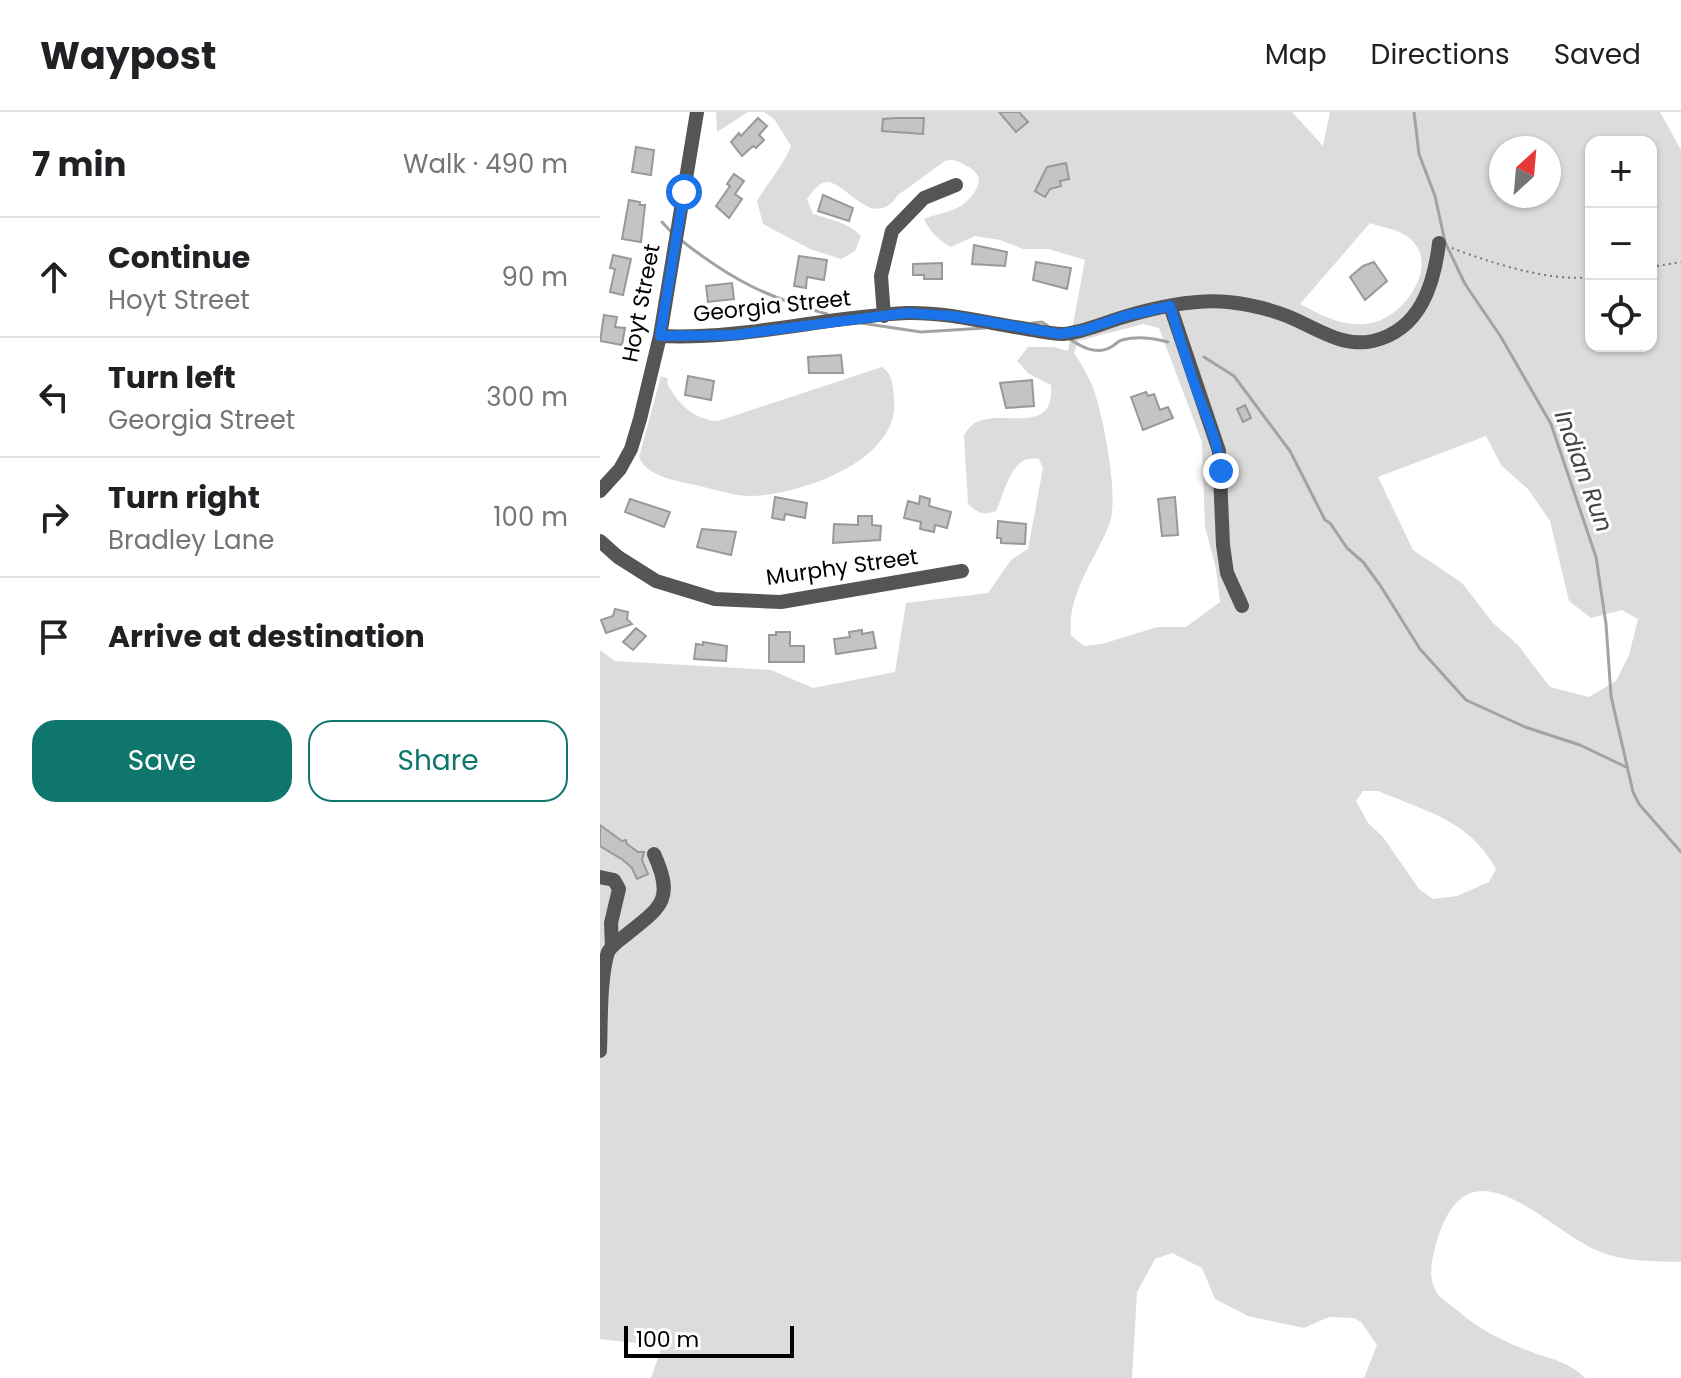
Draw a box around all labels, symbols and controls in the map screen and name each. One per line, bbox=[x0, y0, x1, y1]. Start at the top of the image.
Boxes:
text: Waypost bbox=[40, 29, 216, 82]
text: Map bbox=[1265, 35, 1327, 74]
text: Directions bbox=[1371, 35, 1510, 74]
text: Saved bbox=[1554, 35, 1641, 74]
north arrow bbox=[1489, 136, 1561, 208]
map controls bbox=[1585, 136, 1657, 352]
button: + bbox=[1585, 136, 1657, 208]
text: 7 min bbox=[32, 140, 126, 188]
text: Walk · 490 m bbox=[403, 146, 568, 182]
route start bbox=[666, 174, 702, 210]
button: − bbox=[1585, 208, 1657, 280]
text: Continue bbox=[108, 236, 250, 279]
street label: Hoyt Street bbox=[614, 241, 668, 365]
icon: ahead bbox=[32, 255, 76, 299]
text: 90 m bbox=[502, 259, 568, 295]
button: locate bbox=[1585, 280, 1657, 352]
text: Hoyt Street bbox=[108, 282, 250, 318]
street label: Georgia Street bbox=[692, 282, 852, 330]
text: Turn left bbox=[108, 356, 236, 399]
icon: left bbox=[32, 375, 76, 419]
text: 300 m bbox=[486, 379, 568, 415]
text: Georgia Street bbox=[108, 402, 295, 438]
water label: Indian Run bbox=[1547, 405, 1621, 537]
route end bbox=[1203, 453, 1239, 489]
text: Turn right bbox=[108, 476, 260, 519]
icon: right bbox=[32, 495, 76, 539]
text: 100 m bbox=[493, 499, 568, 535]
text: Bradley Lane bbox=[108, 522, 274, 558]
street label: Murphy Street bbox=[764, 541, 920, 593]
icon: arrive bbox=[32, 615, 76, 659]
text: Arrive at destination bbox=[108, 615, 425, 658]
button: Save bbox=[32, 720, 292, 802]
button: Share bbox=[308, 720, 568, 802]
scale bar bbox=[624, 1322, 794, 1358]
text: 100 m bbox=[636, 1324, 699, 1355]

